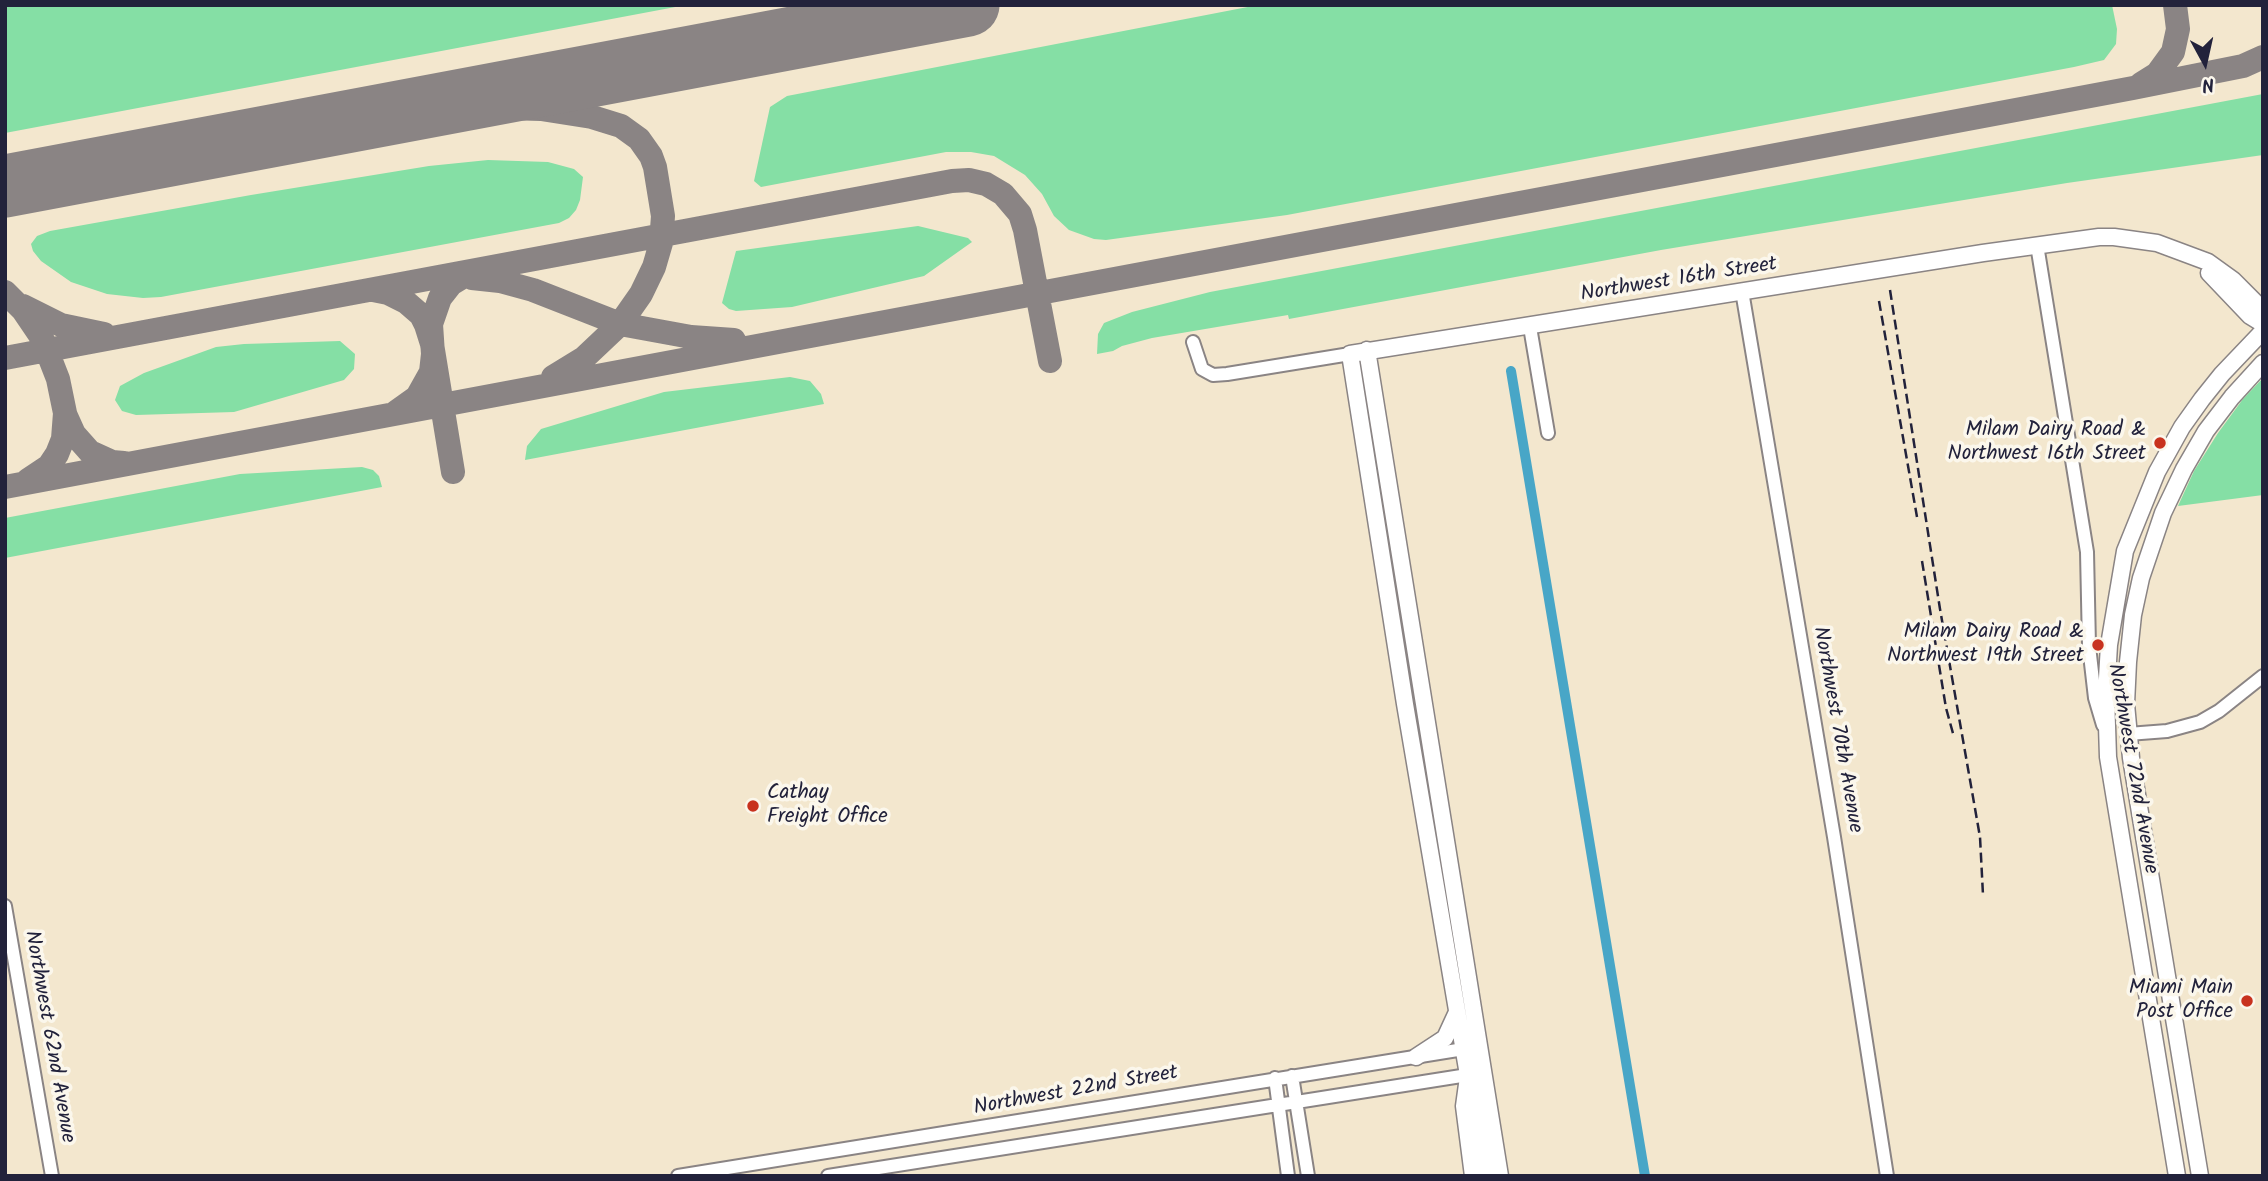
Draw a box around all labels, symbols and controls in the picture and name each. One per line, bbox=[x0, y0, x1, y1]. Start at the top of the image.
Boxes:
north arrow bbox=[2170, 28, 2240, 98]
text: N bbox=[2200, 68, 2216, 99]
street label: Northwest 16th Street bbox=[1579, 253, 1779, 309]
place label: Milam Dairy Road & Northwest 16th Street bbox=[1948, 418, 2146, 468]
marker: Milam Dairy Road & Northwest 16th Street bbox=[2152, 435, 2168, 451]
place label: Milam Dairy Road & Northwest 19th Street bbox=[1887, 620, 2084, 670]
street label: Northwest 70th Avenue bbox=[1805, 625, 1867, 835]
marker: Milam Dairy Road & Northwest 19th Street bbox=[2090, 637, 2106, 653]
street label: Northwest 72nd Avenue bbox=[2100, 662, 2162, 876]
place label: Cathay Freight Office bbox=[767, 781, 888, 831]
marker: Cathay Freight Office bbox=[745, 798, 761, 814]
street label: Northwest 62nd Avenue bbox=[17, 929, 79, 1145]
place label: Miami Main Post Office bbox=[2129, 976, 2233, 1026]
marker: Miami Main Post Office bbox=[2239, 993, 2255, 1009]
street label: Northwest 22nd Street bbox=[972, 1062, 1180, 1122]

